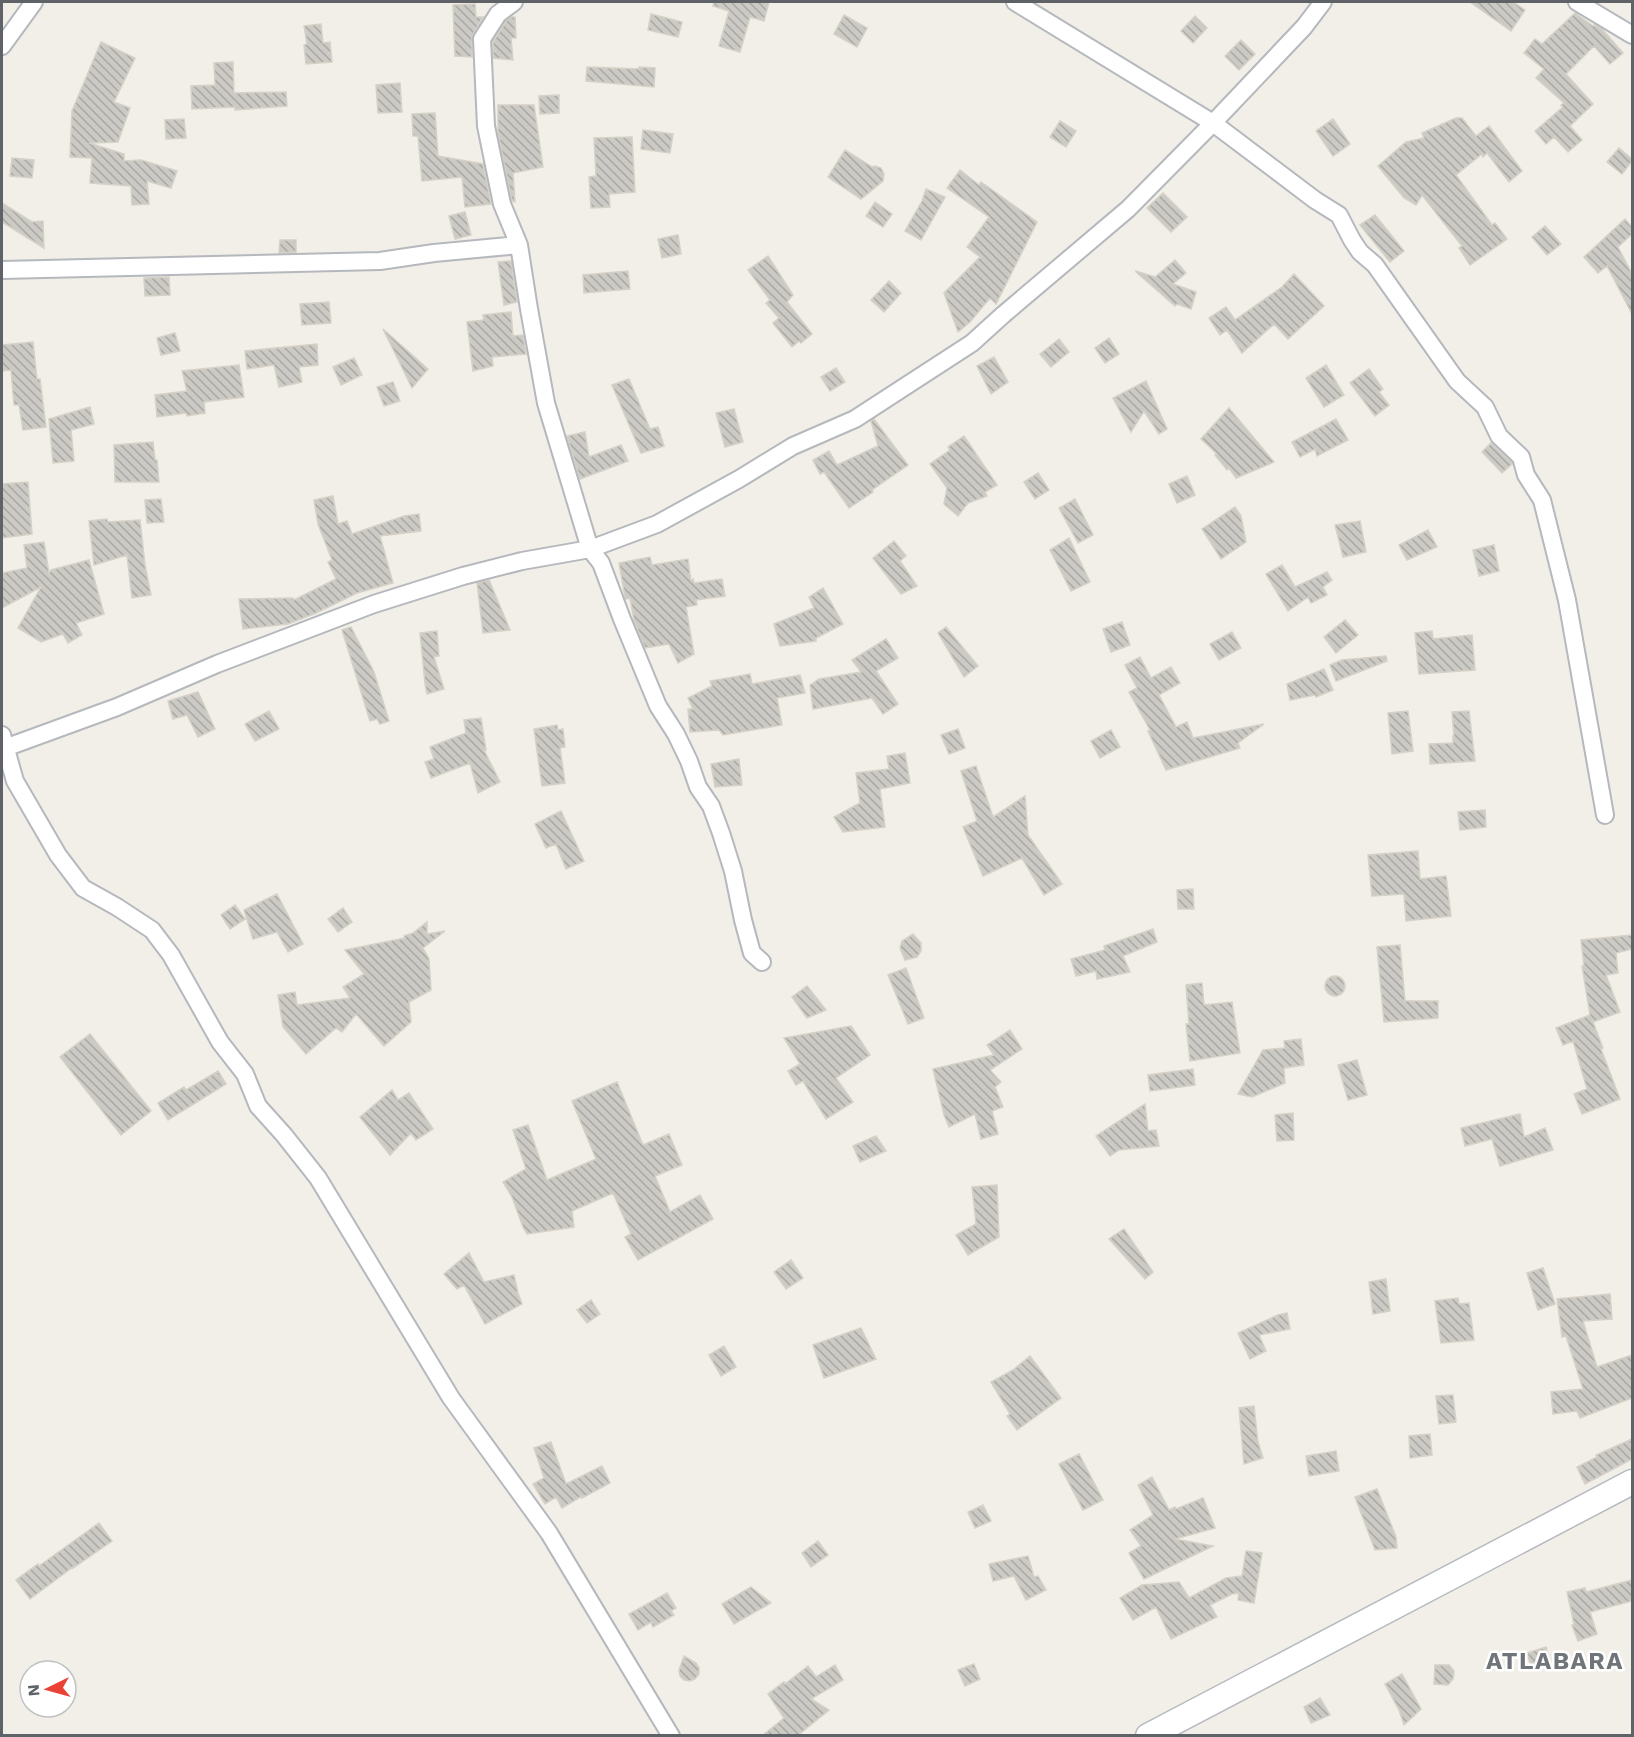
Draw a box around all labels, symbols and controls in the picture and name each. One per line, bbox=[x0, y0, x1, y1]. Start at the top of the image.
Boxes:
district label: ATLABARA bbox=[1486, 1647, 1624, 1675]
north arrow bbox=[18, 1659, 78, 1719]
text: N bbox=[24, 1684, 44, 1697]

